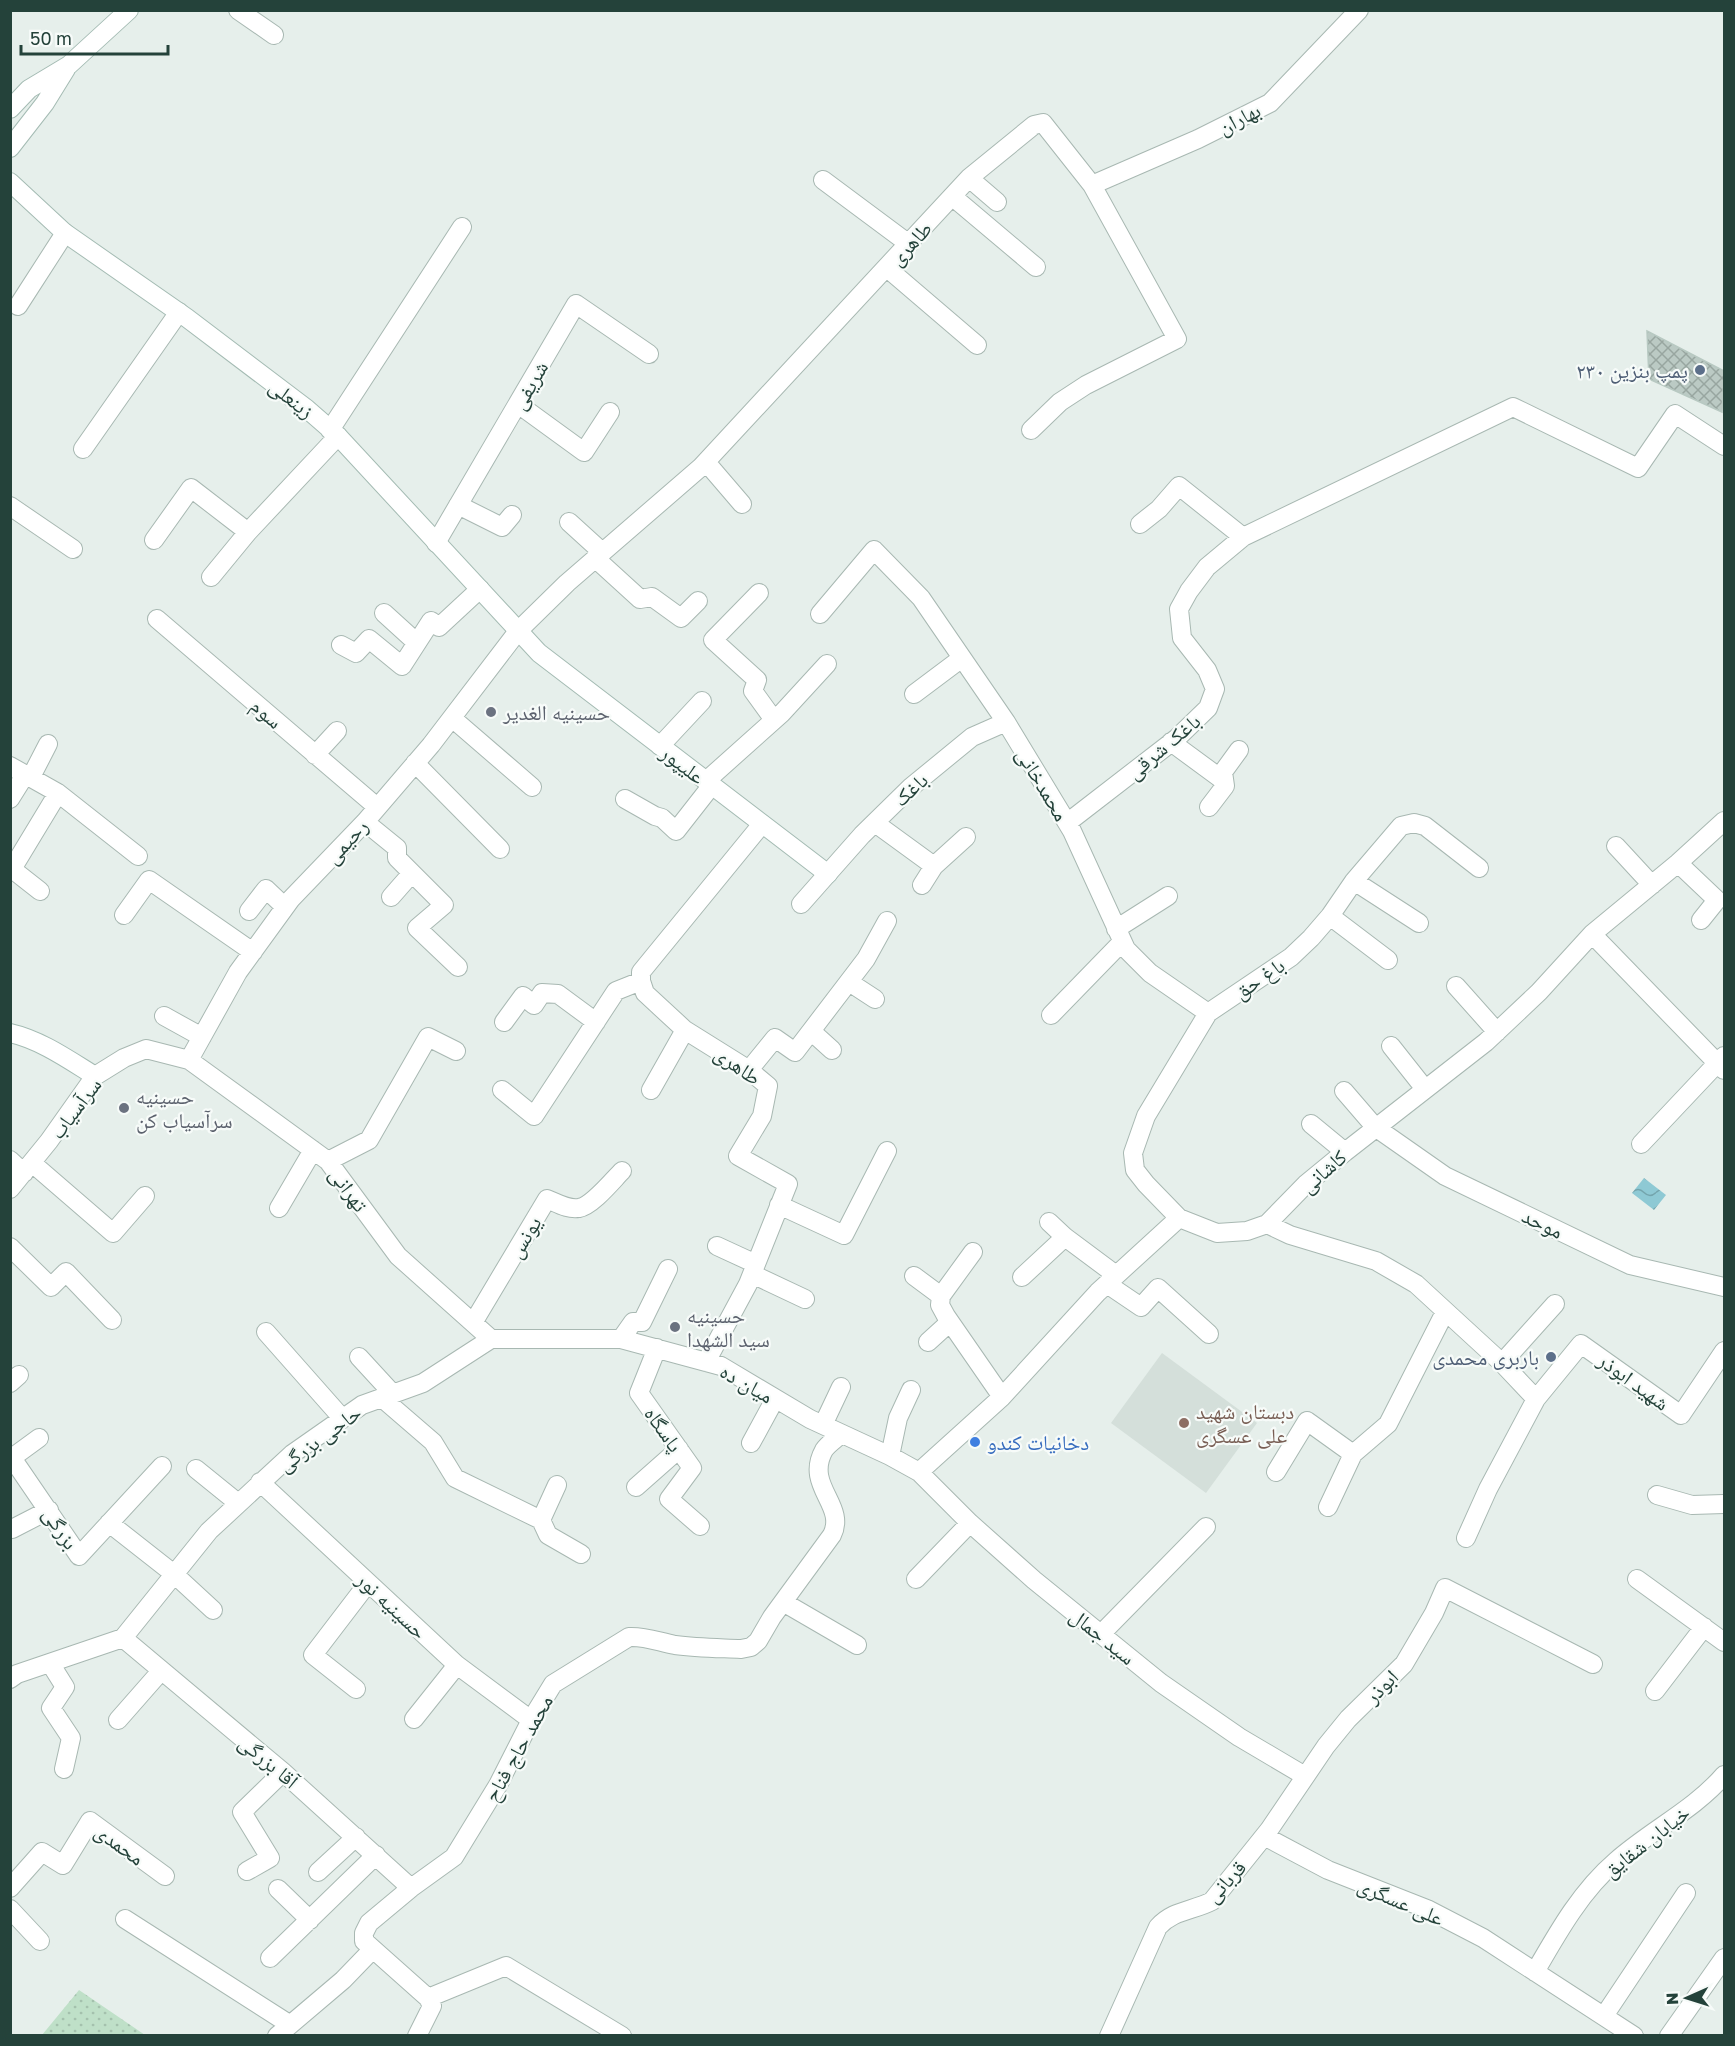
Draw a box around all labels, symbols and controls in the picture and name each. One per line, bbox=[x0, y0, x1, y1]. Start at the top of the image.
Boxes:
scale bar bbox=[21, 18, 168, 56]
text: 50 m bbox=[30, 27, 72, 49]
street label: بهاران bbox=[1213, 96, 1265, 140]
street label: طاهری bbox=[883, 215, 937, 271]
street label: شریفی bbox=[505, 356, 554, 415]
place label: پمپ بنزین ۲۳۰ bbox=[1576, 357, 1688, 384]
marker: پمپ بنزین ۲۳۰ bbox=[1693, 363, 1707, 377]
street label: زینعلی bbox=[264, 372, 320, 424]
street label: سوم bbox=[244, 692, 288, 735]
place label: حسینیه الغدیر bbox=[502, 699, 610, 725]
marker: حسینیه الغدیر bbox=[484, 705, 498, 719]
street label: باغک شرقی bbox=[1121, 708, 1206, 785]
street label: علیپور bbox=[655, 738, 711, 789]
street label: محمدخانی bbox=[1010, 743, 1075, 826]
street label: باغک bbox=[887, 767, 933, 811]
street label: رحیمی bbox=[319, 813, 374, 870]
street label: باغ حق bbox=[1229, 952, 1290, 1005]
street label: طاهری bbox=[710, 1040, 766, 1090]
street label: سرآسیاب bbox=[43, 1072, 107, 1144]
place label: حسینیه سرآسیاب کن bbox=[136, 1083, 232, 1134]
marker: حسینیه سرآسیاب کن bbox=[117, 1101, 131, 1115]
street label: کاشانی bbox=[1294, 1144, 1353, 1199]
street label: تهرانی bbox=[323, 1162, 374, 1217]
street label: موحد bbox=[1518, 1202, 1568, 1244]
street label: یونس bbox=[501, 1211, 547, 1263]
place label: حسینیه سید الشهدا bbox=[687, 1302, 770, 1352]
marker: حسینیه سید الشهدا bbox=[668, 1320, 682, 1334]
place label: باربری محمدی bbox=[1432, 1344, 1539, 1370]
street label: شهید ابوذر bbox=[1592, 1346, 1675, 1416]
marker: باربری محمدی bbox=[1544, 1350, 1558, 1364]
street label: میان ده bbox=[716, 1357, 778, 1409]
place label: دبستان شهید علی عسگری bbox=[1196, 1398, 1294, 1449]
street label: حاجی بزرگی bbox=[272, 1399, 367, 1478]
street label: پاسگاه bbox=[639, 1401, 689, 1457]
marker: دبستان شهید علی عسگری bbox=[1177, 1416, 1191, 1430]
place label: دخانیات کندو bbox=[987, 1429, 1089, 1455]
marker: دخانیات کندو bbox=[968, 1435, 982, 1449]
street label: بزرگی bbox=[37, 1502, 85, 1555]
street label: حسینیه نور bbox=[351, 1565, 433, 1644]
street label: سید جمال bbox=[1065, 1602, 1141, 1670]
street label: ابوذر bbox=[1358, 1664, 1403, 1709]
street label: محمد حاج فناح bbox=[478, 1690, 559, 1807]
street label: آقا بزرگی bbox=[233, 1729, 305, 1795]
street label: خیابان شقایق bbox=[1597, 1799, 1695, 1884]
street label: محمدی bbox=[90, 1817, 150, 1871]
street label: قربانی bbox=[1199, 1854, 1252, 1908]
street label: علی عسگری bbox=[1354, 1871, 1448, 1932]
north arrow bbox=[1657, 1968, 1717, 2028]
text: N bbox=[1662, 1992, 1682, 2005]

